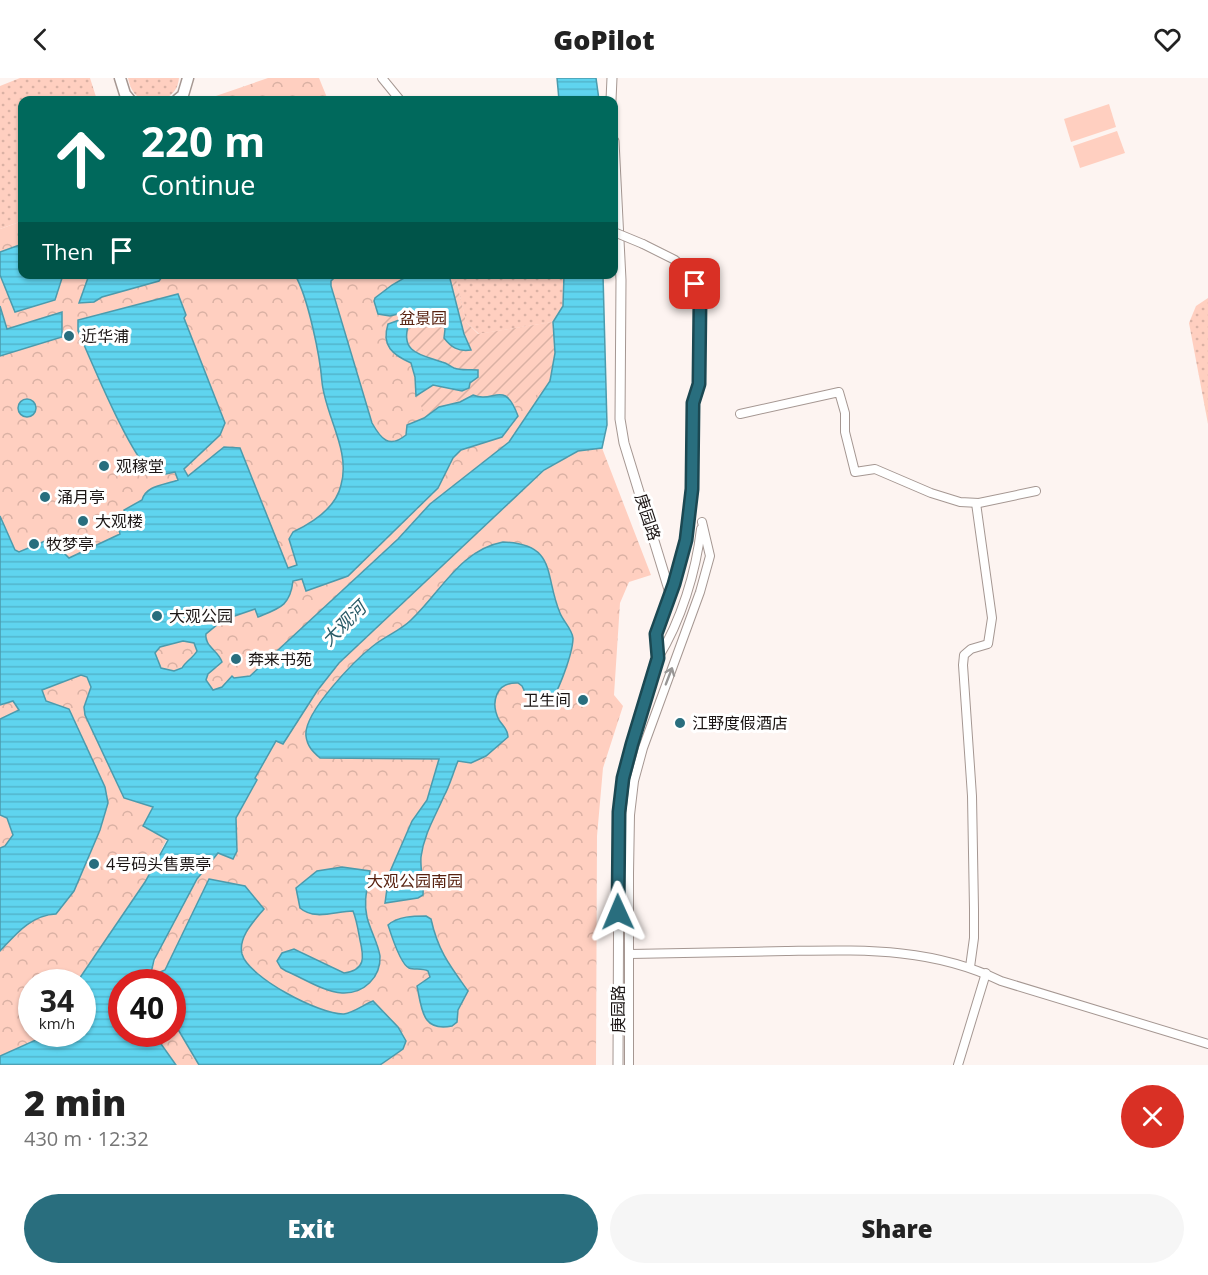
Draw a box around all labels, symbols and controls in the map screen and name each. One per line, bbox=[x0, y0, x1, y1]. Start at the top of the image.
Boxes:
text: GoPilot bbox=[553, 21, 655, 58]
icon: back bbox=[24, 23, 57, 56]
icon: heart bbox=[1151, 23, 1184, 56]
text: 220 m bbox=[141, 112, 265, 169]
icon: ahead bbox=[42, 120, 120, 198]
text: Continue bbox=[141, 166, 256, 203]
icon: arrive bbox=[105, 234, 138, 267]
text: Then bbox=[42, 236, 93, 266]
pin bbox=[669, 258, 720, 309]
icon: arrive bbox=[678, 267, 711, 300]
park label: 盆景园 bbox=[399, 307, 447, 329]
place label: 近华浦 bbox=[81, 325, 129, 347]
marker: 近华浦 bbox=[62, 329, 76, 343]
place label: 观稼堂 bbox=[116, 455, 164, 477]
marker: 观稼堂 bbox=[97, 459, 111, 473]
place label: 涌月亭 bbox=[57, 486, 105, 508]
marker: 涌月亭 bbox=[38, 490, 52, 504]
street label: 庚园路 bbox=[630, 491, 666, 543]
place label: 大观楼 bbox=[95, 510, 143, 532]
marker: 大观楼 bbox=[76, 514, 90, 528]
place label: 牧梦亭 bbox=[46, 533, 94, 555]
marker: 牧梦亭 bbox=[27, 537, 41, 551]
water label: 大观河 bbox=[316, 594, 373, 651]
place label: 大观公园 bbox=[169, 605, 233, 627]
marker: 大观公园 bbox=[150, 609, 164, 623]
place label: 奔来书苑 bbox=[248, 648, 312, 670]
marker: 奔来书苑 bbox=[229, 652, 243, 666]
one-way arrow bbox=[664, 668, 675, 686]
place label: 卫生间 bbox=[523, 689, 571, 711]
marker: 卫生间 bbox=[576, 693, 590, 707]
place label: 江野度假酒店 bbox=[692, 712, 788, 734]
marker: 江野度假酒店 bbox=[673, 716, 687, 730]
place label: 4号码头售票亭 bbox=[106, 853, 211, 875]
marker: 4号码头售票亭 bbox=[87, 857, 101, 871]
park label: 大观公园南园 bbox=[367, 870, 463, 892]
position arrow bbox=[586, 880, 650, 944]
speed limit sign: 40 bbox=[108, 969, 186, 1047]
text: 34 bbox=[40, 980, 74, 1021]
street label: 庚园路 bbox=[607, 985, 629, 1033]
text: km/h bbox=[39, 1013, 75, 1033]
text: 2 min bbox=[24, 1078, 126, 1127]
button: close bbox=[1121, 1085, 1184, 1148]
text: 430 m · 12:32 bbox=[24, 1125, 149, 1152]
button: Exit bbox=[24, 1194, 598, 1263]
button: Share bbox=[610, 1194, 1184, 1263]

